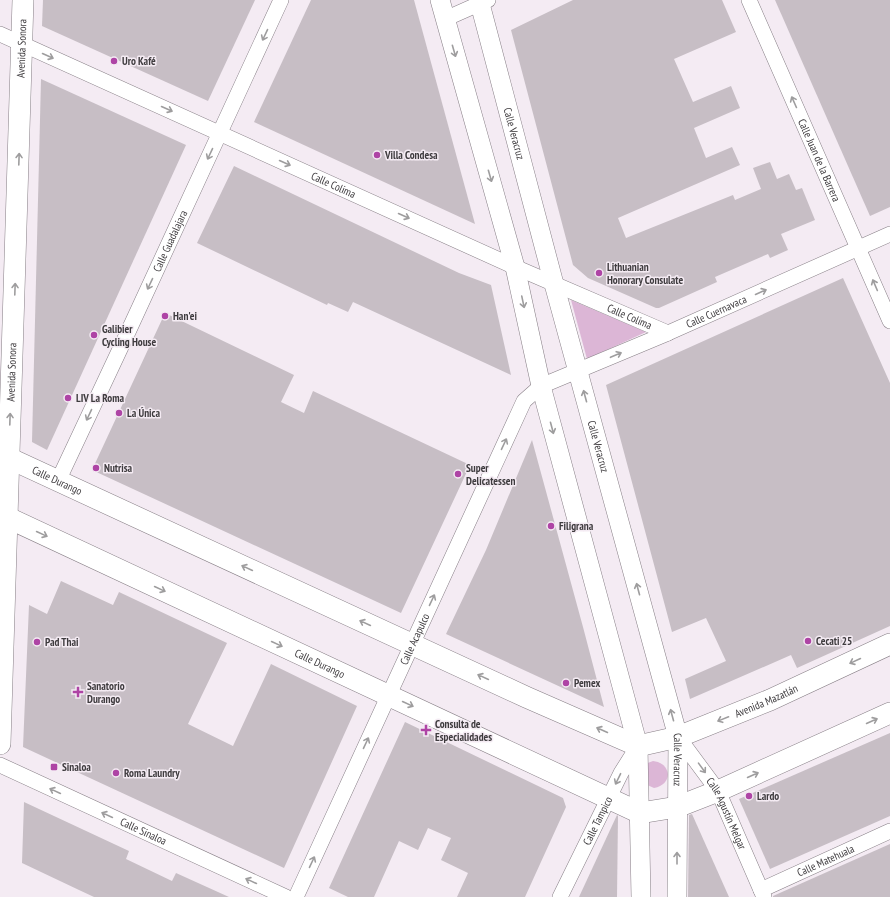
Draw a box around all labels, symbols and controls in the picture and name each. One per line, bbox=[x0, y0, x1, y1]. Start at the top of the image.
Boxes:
street label: Avenida Sonora bbox=[14, 19, 29, 78]
one-way arrow bbox=[260, 29, 268, 41]
one-way arrow bbox=[451, 44, 459, 57]
one-way arrow bbox=[42, 53, 54, 60]
place label: Uro Kafé bbox=[122, 54, 156, 68]
marker: Uro Kafé bbox=[109, 56, 119, 66]
one-way arrow bbox=[790, 96, 798, 108]
one-way arrow bbox=[160, 106, 172, 113]
street label: Calle Veracruz bbox=[501, 106, 528, 161]
street label: Calle Juan de la Barrera bbox=[795, 117, 844, 204]
one-way arrow bbox=[206, 147, 214, 159]
place label: Villa Condesa bbox=[384, 148, 438, 162]
marker: Villa Condesa bbox=[372, 150, 382, 160]
one-way arrow bbox=[15, 153, 23, 166]
one-way arrow bbox=[279, 160, 291, 167]
street label: Calle Colima bbox=[309, 169, 358, 201]
one-way arrow bbox=[487, 169, 494, 182]
street label: Calle Guadalajara bbox=[150, 208, 190, 274]
one-way arrow bbox=[397, 213, 409, 220]
place label: Lithuanian Honorary Consulate bbox=[607, 260, 683, 287]
marker: Lithuanian Honorary Consulate bbox=[594, 268, 604, 278]
one-way arrow bbox=[146, 278, 153, 290]
one-way arrow bbox=[870, 279, 878, 291]
one-way arrow bbox=[11, 283, 18, 296]
one-way arrow bbox=[754, 288, 766, 295]
street label: Calle Cuernavaca bbox=[684, 292, 749, 331]
one-way arrow bbox=[519, 295, 527, 308]
street label: Calle Colima bbox=[605, 301, 654, 332]
place label: Han'ei bbox=[173, 309, 197, 323]
marker: Han'ei bbox=[160, 311, 170, 321]
place label: Galibier Cycling House bbox=[102, 322, 156, 349]
marker: Galibier Cycling House bbox=[89, 330, 99, 340]
street label: Avenida Sonora bbox=[4, 342, 19, 402]
one-way arrow bbox=[609, 351, 621, 358]
one-way arrow bbox=[581, 390, 589, 403]
place label: LIV La Roma bbox=[76, 391, 125, 405]
marker: LIV La Roma bbox=[63, 393, 73, 403]
place label: La Única bbox=[127, 406, 160, 420]
marker: La Única bbox=[114, 408, 124, 418]
one-way arrow bbox=[85, 409, 92, 421]
one-way arrow bbox=[6, 413, 14, 426]
street label: Calle Veracruz bbox=[585, 419, 612, 474]
one-way arrow bbox=[549, 421, 556, 434]
one-way arrow bbox=[501, 438, 508, 450]
place label: Nutrisa bbox=[104, 461, 133, 475]
place label: Super Delicatessen bbox=[466, 461, 515, 488]
street label: Calle Durango bbox=[30, 463, 85, 498]
marker: Nutrisa bbox=[91, 463, 101, 473]
marker: Super Delicatessen bbox=[453, 469, 463, 479]
place label: Filigrana bbox=[559, 519, 594, 533]
marker: Filigrana bbox=[546, 521, 556, 531]
one-way arrow bbox=[35, 531, 47, 538]
one-way arrow bbox=[242, 564, 254, 571]
one-way arrow bbox=[634, 583, 641, 596]
one-way arrow bbox=[153, 586, 165, 593]
one-way arrow bbox=[429, 594, 437, 606]
street label: Calle Acapulco bbox=[397, 611, 433, 667]
one-way arrow bbox=[360, 619, 372, 626]
place label: Cecati 25 bbox=[816, 634, 852, 648]
place label: Pad Thai bbox=[45, 635, 79, 649]
marker: Cecati 25 bbox=[803, 636, 813, 646]
marker: Pad Thai bbox=[32, 637, 42, 647]
one-way arrow bbox=[271, 641, 283, 648]
street label: Calle Durango bbox=[293, 646, 347, 681]
one-way arrow bbox=[849, 658, 861, 665]
one-way arrow bbox=[478, 673, 490, 680]
place label: Pemex bbox=[574, 676, 600, 690]
marker: Pemex bbox=[561, 678, 571, 688]
place label: Sanatorio Durango bbox=[87, 679, 125, 706]
street label: Avenida Mazatlán bbox=[733, 681, 800, 720]
marker: Sanatorio Durango bbox=[72, 686, 84, 698]
one-way arrow bbox=[401, 701, 413, 709]
one-way arrow bbox=[668, 709, 675, 722]
one-way arrow bbox=[717, 715, 729, 723]
place label: Consulta de Especialidades bbox=[435, 717, 492, 744]
one-way arrow bbox=[866, 717, 878, 725]
marker: Consulta de Especialidades bbox=[420, 724, 432, 736]
one-way arrow bbox=[597, 726, 609, 733]
street label: Calle Veracruz bbox=[670, 731, 685, 786]
one-way arrow bbox=[363, 738, 370, 750]
place label: Sinaloa bbox=[62, 760, 91, 774]
marker: Sinaloa bbox=[49, 762, 59, 772]
one-way arrow bbox=[697, 763, 706, 774]
place label: Roma Laundry bbox=[124, 766, 180, 780]
marker: Roma Laundry bbox=[111, 768, 121, 778]
one-way arrow bbox=[747, 771, 759, 778]
one-way arrow bbox=[614, 773, 621, 785]
street label: Calle Agustín Melgar bbox=[703, 774, 749, 852]
one-way arrow bbox=[50, 787, 62, 794]
place label: Lardo bbox=[757, 789, 779, 803]
marker: Lardo bbox=[744, 791, 754, 801]
street label: Calle Tampico bbox=[580, 794, 615, 847]
one-way arrow bbox=[102, 811, 114, 818]
street label: Calle Sinaloa bbox=[118, 814, 169, 848]
street label: Calle Matehuala bbox=[795, 841, 856, 880]
one-way arrow bbox=[673, 852, 681, 865]
one-way arrow bbox=[309, 856, 316, 868]
one-way arrow bbox=[245, 877, 257, 884]

